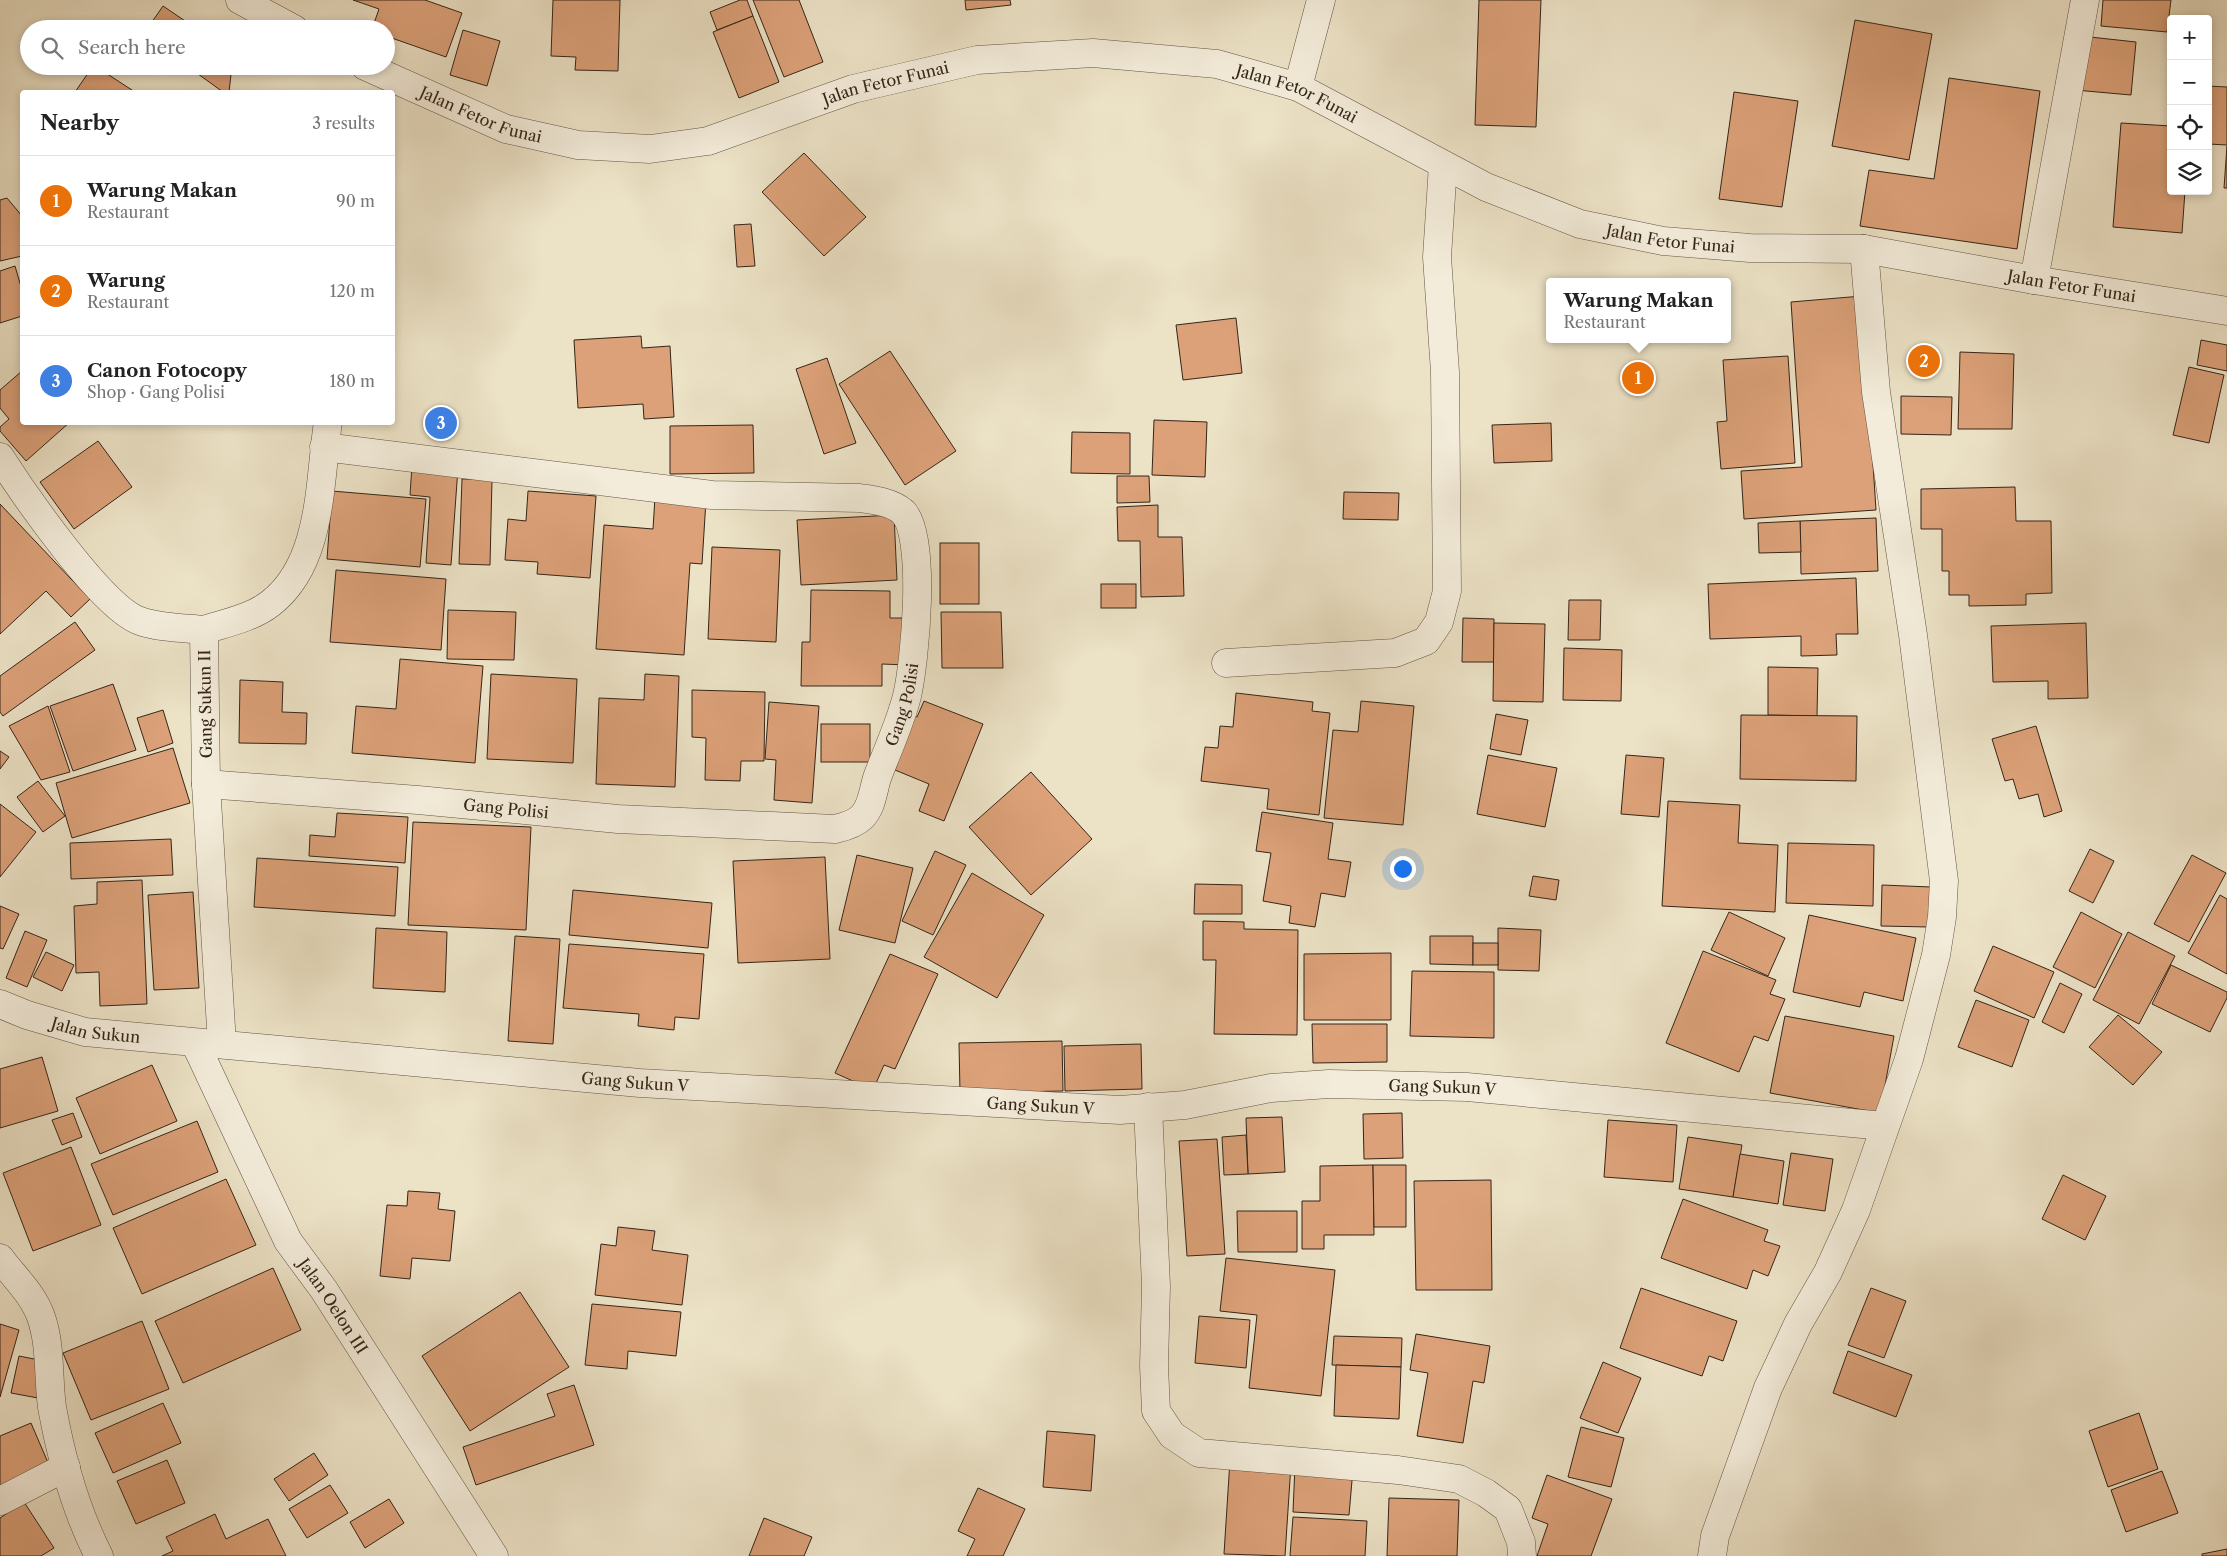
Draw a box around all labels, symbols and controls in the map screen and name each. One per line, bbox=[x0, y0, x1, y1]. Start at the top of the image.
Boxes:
map controls bbox=[2167, 15, 2212, 195]
button: + bbox=[2167, 15, 2212, 60]
search box bbox=[20, 20, 395, 75]
icon: search bbox=[38, 34, 66, 62]
text: Search here bbox=[78, 36, 186, 59]
street label: Jalan Fetor Funai bbox=[817, 57, 951, 110]
street label: Jalan Fetor Funai bbox=[1231, 59, 1361, 127]
button: − bbox=[2167, 60, 2212, 105]
street label: Jalan Fetor Funai bbox=[414, 81, 544, 147]
button: locate bbox=[2167, 105, 2212, 150]
text: Nearby bbox=[40, 110, 119, 135]
text: 3 results bbox=[312, 113, 375, 133]
button: layers bbox=[2167, 150, 2212, 195]
text: Warung Makan bbox=[87, 179, 237, 202]
text: 1 bbox=[52, 191, 60, 211]
text: 90 m bbox=[336, 191, 375, 211]
text: Restaurant bbox=[87, 202, 169, 222]
street label: Jalan Fetor Funai bbox=[1601, 219, 1736, 257]
street label: Jalan Fetor Funai bbox=[2003, 265, 2137, 306]
text: Warung bbox=[87, 269, 165, 292]
popup bbox=[1546, 278, 1731, 343]
text: 2 bbox=[51, 281, 61, 301]
text: 120 m bbox=[330, 281, 375, 301]
text: Warung Makan bbox=[1563, 289, 1714, 312]
text: Restaurant bbox=[87, 292, 169, 312]
text: Restaurant bbox=[1563, 312, 1646, 332]
pin: 2 bbox=[1908, 342, 1940, 380]
text: Canon Fotocopy bbox=[87, 359, 247, 382]
pin: 1 bbox=[1622, 359, 1654, 397]
text: 3 bbox=[51, 371, 61, 391]
text: 180 m bbox=[329, 371, 375, 391]
text: Shop · Gang Polisi bbox=[87, 382, 225, 402]
pin: 3 bbox=[425, 404, 457, 442]
street label: Gang Sukun II bbox=[194, 649, 216, 759]
street label: Gang Polisi bbox=[881, 662, 922, 749]
street label: Gang Polisi bbox=[462, 794, 550, 822]
your location bbox=[1390, 856, 1416, 882]
street label: Jalan Sukun bbox=[46, 1012, 141, 1047]
street label: Gang Sukun V bbox=[580, 1068, 690, 1096]
street label: Gang Sukun V bbox=[1388, 1075, 1497, 1100]
street label: Gang Sukun V bbox=[986, 1093, 1095, 1119]
street label: Jalan Oelon III bbox=[292, 1252, 372, 1358]

